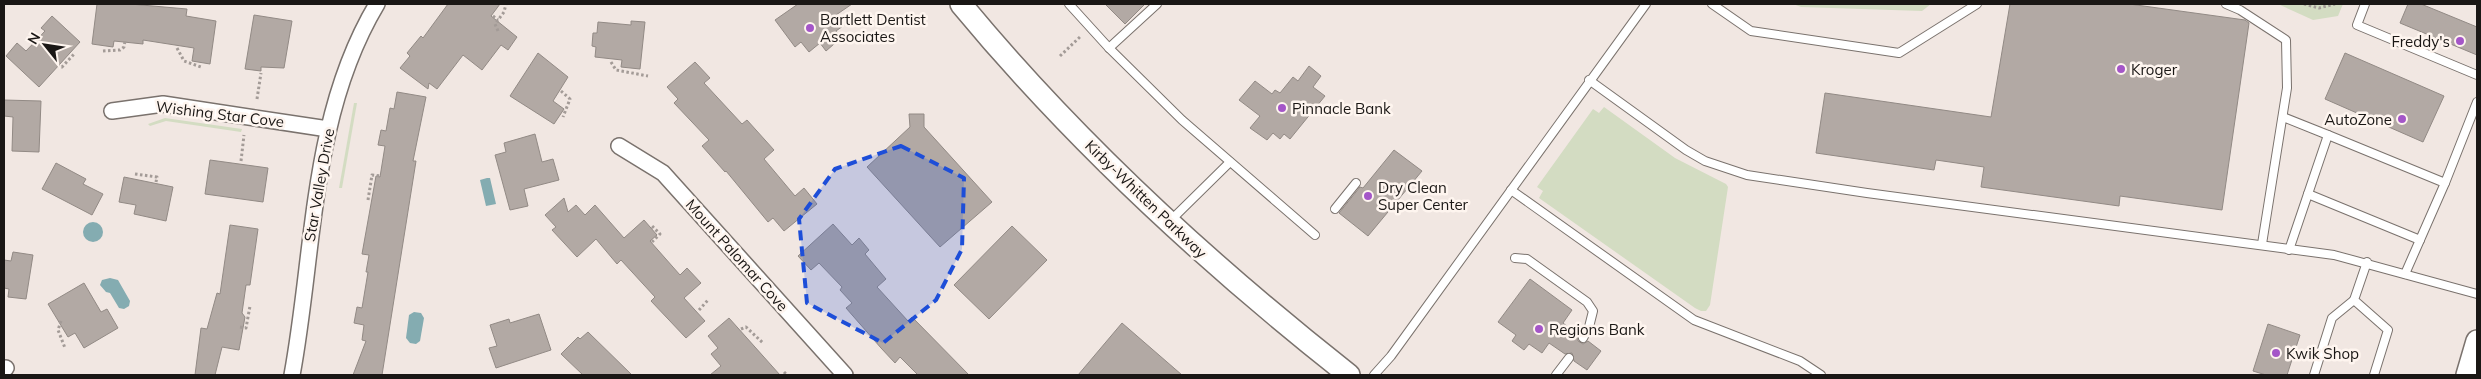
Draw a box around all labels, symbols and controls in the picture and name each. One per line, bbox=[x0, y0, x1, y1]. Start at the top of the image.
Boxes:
place label: Bartlett Dentist Associates bbox=[820, 10, 926, 46]
north arrow bbox=[20, 20, 70, 70]
marker: Bartlett Dentist Associates bbox=[804, 22, 816, 34]
text: N bbox=[23, 29, 44, 48]
place label: Freddy's bbox=[2391, 32, 2450, 51]
marker: Freddy's bbox=[2454, 35, 2466, 47]
place label: Kroger bbox=[2131, 60, 2178, 79]
marker: Kroger bbox=[2115, 63, 2127, 75]
street label: Wishing Star Cove bbox=[155, 97, 285, 131]
place label: Pinnacle Bank bbox=[1292, 99, 1391, 118]
marker: Pinnacle Bank bbox=[1276, 102, 1288, 114]
place label: AutoZone bbox=[2324, 110, 2392, 129]
marker: AutoZone bbox=[2396, 113, 2408, 125]
street label: Star Valley Drive bbox=[300, 127, 338, 243]
street label: Kirby-Whitten Parkway bbox=[1081, 136, 1211, 262]
place label: Dry Clean Super Center bbox=[1378, 178, 1469, 214]
marker: Dry Clean Super Center bbox=[1362, 190, 1374, 202]
street label: Mount Palomar Cove bbox=[682, 195, 792, 315]
place label: Regions Bank bbox=[1549, 320, 1645, 339]
marker: Regions Bank bbox=[1533, 323, 1545, 335]
place label: Kwik Shop bbox=[2286, 344, 2359, 363]
marker: Kwik Shop bbox=[2270, 347, 2282, 359]

